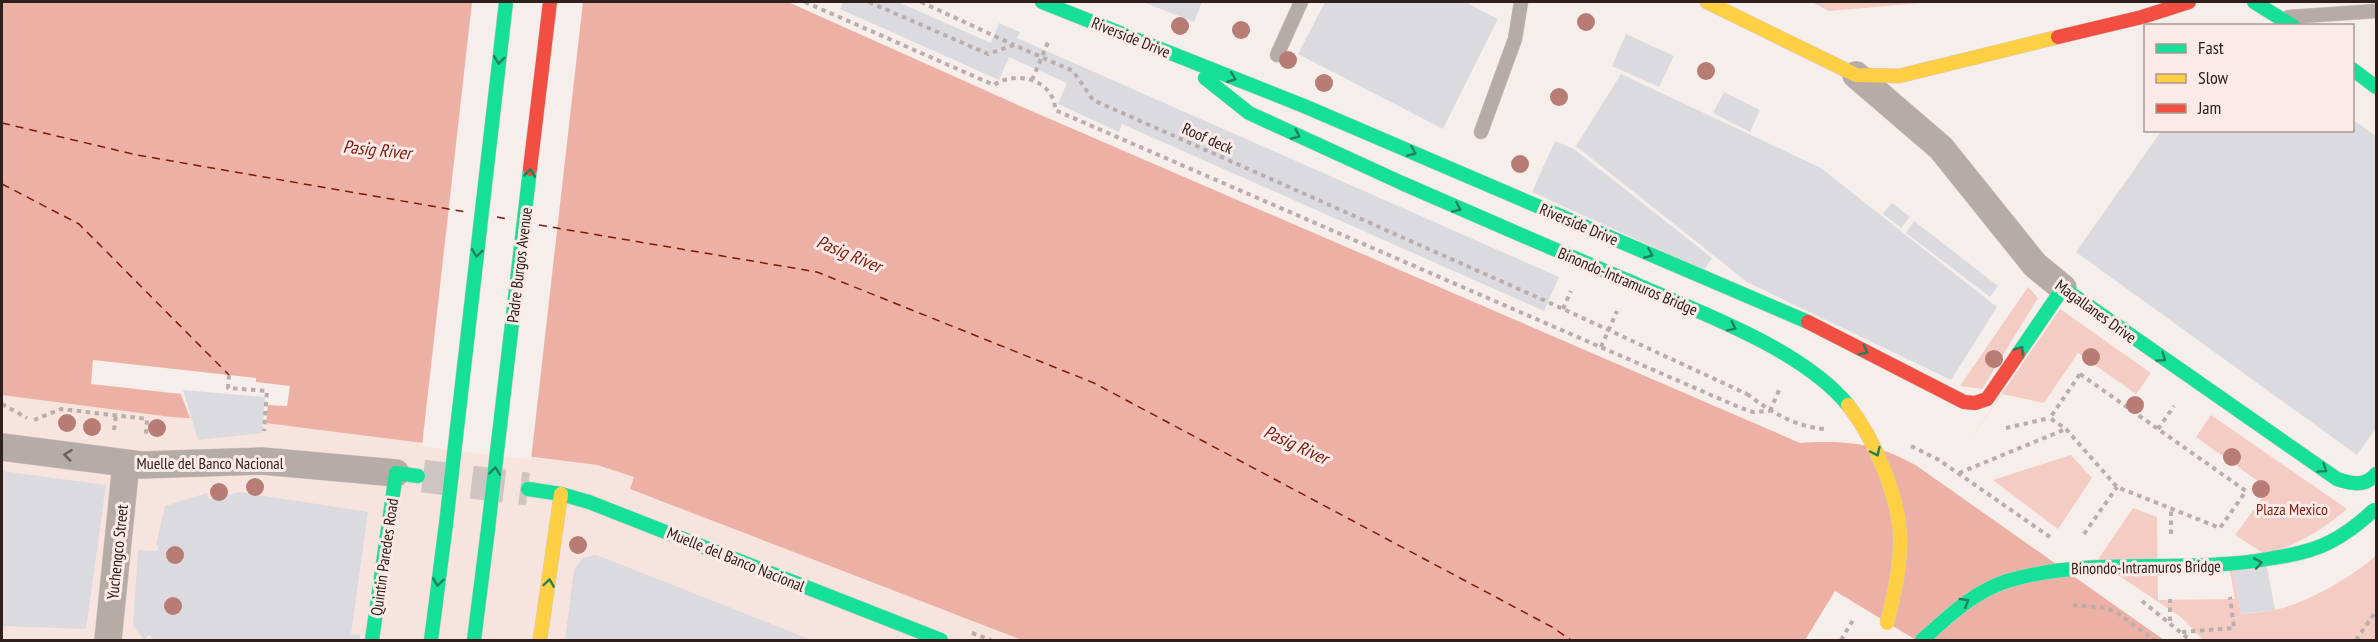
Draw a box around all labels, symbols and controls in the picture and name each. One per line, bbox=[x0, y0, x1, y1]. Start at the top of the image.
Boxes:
street label: Riverside Drive bbox=[1089, 12, 1173, 62]
legend bbox=[2144, 24, 2354, 132]
text: Fast bbox=[2198, 36, 2224, 59]
one-way arrow bbox=[493, 55, 506, 64]
text: Slow bbox=[2198, 66, 2229, 89]
one-way arrow bbox=[1226, 71, 1237, 83]
text: Jam bbox=[2197, 96, 2221, 119]
street label: Roof deck bbox=[1179, 118, 1237, 158]
one-way arrow bbox=[1289, 127, 1300, 139]
water label: Pasig River bbox=[342, 134, 415, 165]
one-way arrow bbox=[1406, 145, 1417, 157]
one-way arrow bbox=[523, 168, 536, 177]
street label: Riverside Drive bbox=[1537, 199, 1621, 249]
one-way arrow bbox=[1451, 200, 1462, 212]
street label: Padre Burgos Avenue bbox=[502, 206, 536, 324]
water label: Pasig River bbox=[813, 230, 888, 279]
street label: Binondo-Intramuros Bridge bbox=[1555, 243, 1701, 319]
one-way arrow bbox=[1643, 247, 1654, 259]
one-way arrow bbox=[471, 249, 484, 258]
street label: Magallanes Drive bbox=[2052, 275, 2140, 347]
one-way arrow bbox=[1726, 320, 1737, 332]
one-way arrow bbox=[1858, 344, 1869, 355]
one-way arrow bbox=[2013, 346, 2025, 356]
one-way arrow bbox=[2156, 351, 2167, 362]
water label: Pasig River bbox=[1260, 420, 1335, 471]
one-way arrow bbox=[1869, 445, 1881, 456]
one-way arrow bbox=[64, 450, 73, 462]
street label: Muelle del Banco Nacional bbox=[137, 453, 284, 473]
one-way arrow bbox=[2316, 462, 2327, 473]
one-way arrow bbox=[488, 466, 501, 475]
street label: Quintin Paredes Road bbox=[366, 497, 402, 617]
park label: Plaza Mexico bbox=[2256, 499, 2328, 519]
street label: Yuchengco Street bbox=[102, 503, 132, 601]
street label: Muelle del Banco Nacional bbox=[664, 522, 808, 596]
street label: Binondo-Intramuros Bridge bbox=[2071, 556, 2221, 578]
one-way arrow bbox=[2253, 557, 2262, 569]
one-way arrow bbox=[433, 577, 445, 586]
one-way arrow bbox=[542, 578, 554, 587]
one-way arrow bbox=[1959, 597, 1969, 609]

